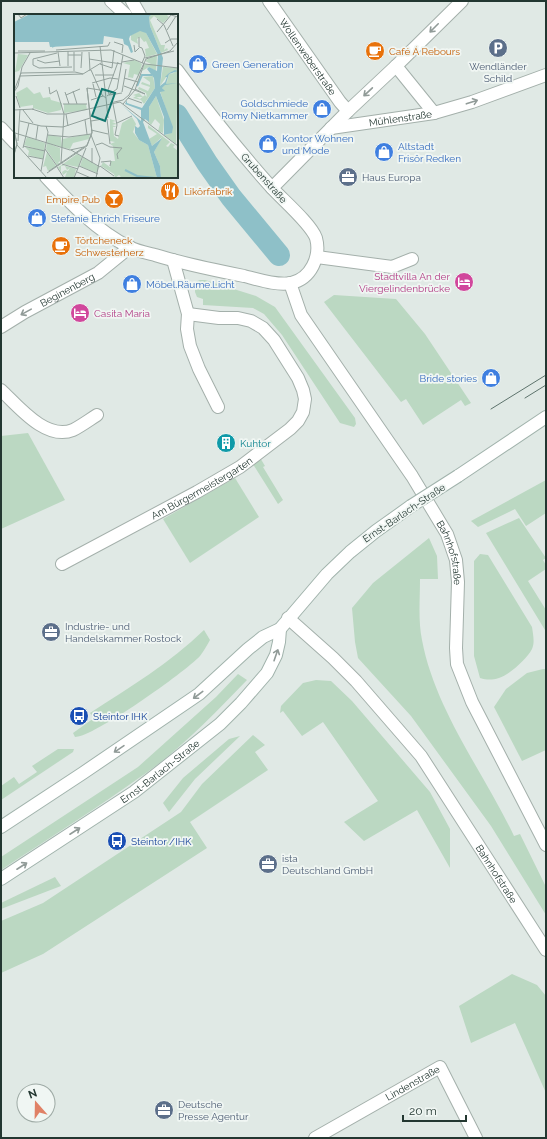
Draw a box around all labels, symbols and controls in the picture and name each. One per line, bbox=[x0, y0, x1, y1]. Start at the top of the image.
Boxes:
inset map bbox=[14, 14, 178, 178]
street label: Wollenweberstraße bbox=[278, 16, 339, 97]
one-way arrow bbox=[429, 24, 439, 33]
parking icon: Wendländer Schild bbox=[487, 37, 509, 59]
cafe icon: Café Á Rebours bbox=[364, 40, 386, 62]
place label: Café Á Rebours bbox=[389, 46, 460, 57]
shop icon: Green Generation bbox=[187, 53, 209, 75]
place label: Green Generation bbox=[212, 59, 294, 70]
place label: Wendländer Schild bbox=[469, 61, 527, 84]
one-way arrow bbox=[363, 87, 373, 96]
place label: Goldschmiede Romy Nietkammer bbox=[221, 98, 308, 121]
shop icon: Goldschmiede Romy Nietkammer bbox=[311, 98, 333, 120]
one-way arrow bbox=[465, 98, 478, 105]
street label: Mühlenstraße bbox=[368, 108, 433, 128]
shop icon: Kontor Wohnen und Mode bbox=[257, 133, 279, 155]
place label: Kontor Wohnen und Mode bbox=[282, 133, 354, 156]
shop icon: Altstadt Frisör Redken bbox=[373, 141, 395, 163]
place label: Altstadt Frisör Redken bbox=[398, 141, 461, 164]
street label: Grubenstraße bbox=[239, 151, 289, 205]
office icon: Haus Europa bbox=[337, 166, 359, 188]
place label: Haus Europa bbox=[362, 172, 421, 183]
restaurant icon: Likörfabrik bbox=[159, 180, 181, 202]
place label: Likörfabrik bbox=[184, 186, 233, 197]
bar icon: Empire Pub bbox=[103, 188, 125, 210]
place label: Empire Pub bbox=[46, 194, 100, 205]
shop icon: Stefanie Ehrich Friseure bbox=[26, 207, 48, 229]
place label: Stefanie Ehrich Friseure bbox=[51, 213, 160, 224]
cafe icon: Törtcheneck Schwesterherz bbox=[50, 235, 72, 257]
place label: Törtcheneck Schwesterherz bbox=[75, 235, 144, 258]
street label: Beginenberg bbox=[38, 271, 96, 309]
place label: Stadtvilla An der Viergelindenbrücke bbox=[359, 271, 450, 294]
hotel icon: Stadtvilla An der Viergelindenbrücke bbox=[453, 271, 475, 293]
shop icon: Möbel.Räume.Licht bbox=[121, 273, 143, 295]
place label: Möbel.Räume.Licht bbox=[146, 279, 235, 290]
hotel icon: Casita Maria bbox=[69, 302, 91, 324]
one-way arrow bbox=[20, 308, 32, 316]
place label: Casita Maria bbox=[94, 308, 150, 319]
shop icon: Bride stories bbox=[480, 367, 502, 389]
place label: Bride stories bbox=[420, 373, 477, 384]
building icon: Kuhtor bbox=[215, 432, 237, 454]
place label: Kuhtor bbox=[240, 438, 271, 449]
street label: Am Bürgermeistergarten bbox=[149, 454, 254, 521]
street label: Ernst-Barlach-Straße bbox=[361, 481, 447, 545]
street label: Bahnhofstraße bbox=[435, 518, 464, 585]
office icon: Industrie- und Handelskammer Rostock bbox=[40, 621, 62, 643]
place label: Industrie- und Handelskammer Rostock bbox=[65, 621, 182, 644]
one-way arrow bbox=[272, 649, 280, 661]
one-way arrow bbox=[193, 690, 204, 699]
bus stop icon: Steintor IHK bbox=[68, 705, 90, 727]
place label: Steintor IHK bbox=[93, 711, 148, 722]
street label: Ernst-Barlach-Straße bbox=[118, 737, 201, 805]
one-way arrow bbox=[114, 744, 125, 753]
one-way arrow bbox=[69, 827, 80, 835]
bus stop icon: Steintor /IHK bbox=[106, 830, 128, 852]
place label: Steintor /IHK bbox=[131, 836, 192, 847]
street label: Bahnhofstraße bbox=[474, 842, 520, 905]
office icon: ista Deutschland GmbH bbox=[257, 853, 279, 875]
place label: ista Deutschland GmbH bbox=[282, 853, 373, 876]
one-way arrow bbox=[16, 862, 27, 870]
street label: Lindenstraße bbox=[383, 1063, 441, 1102]
north arrow bbox=[16, 1083, 56, 1123]
text: N bbox=[27, 1087, 39, 1102]
scale bar bbox=[403, 1097, 466, 1123]
office icon: Deutsche Presse Agentur bbox=[153, 1099, 175, 1121]
place label: Deutsche Presse Agentur bbox=[178, 1099, 249, 1122]
text: 20 m bbox=[409, 1104, 437, 1118]

